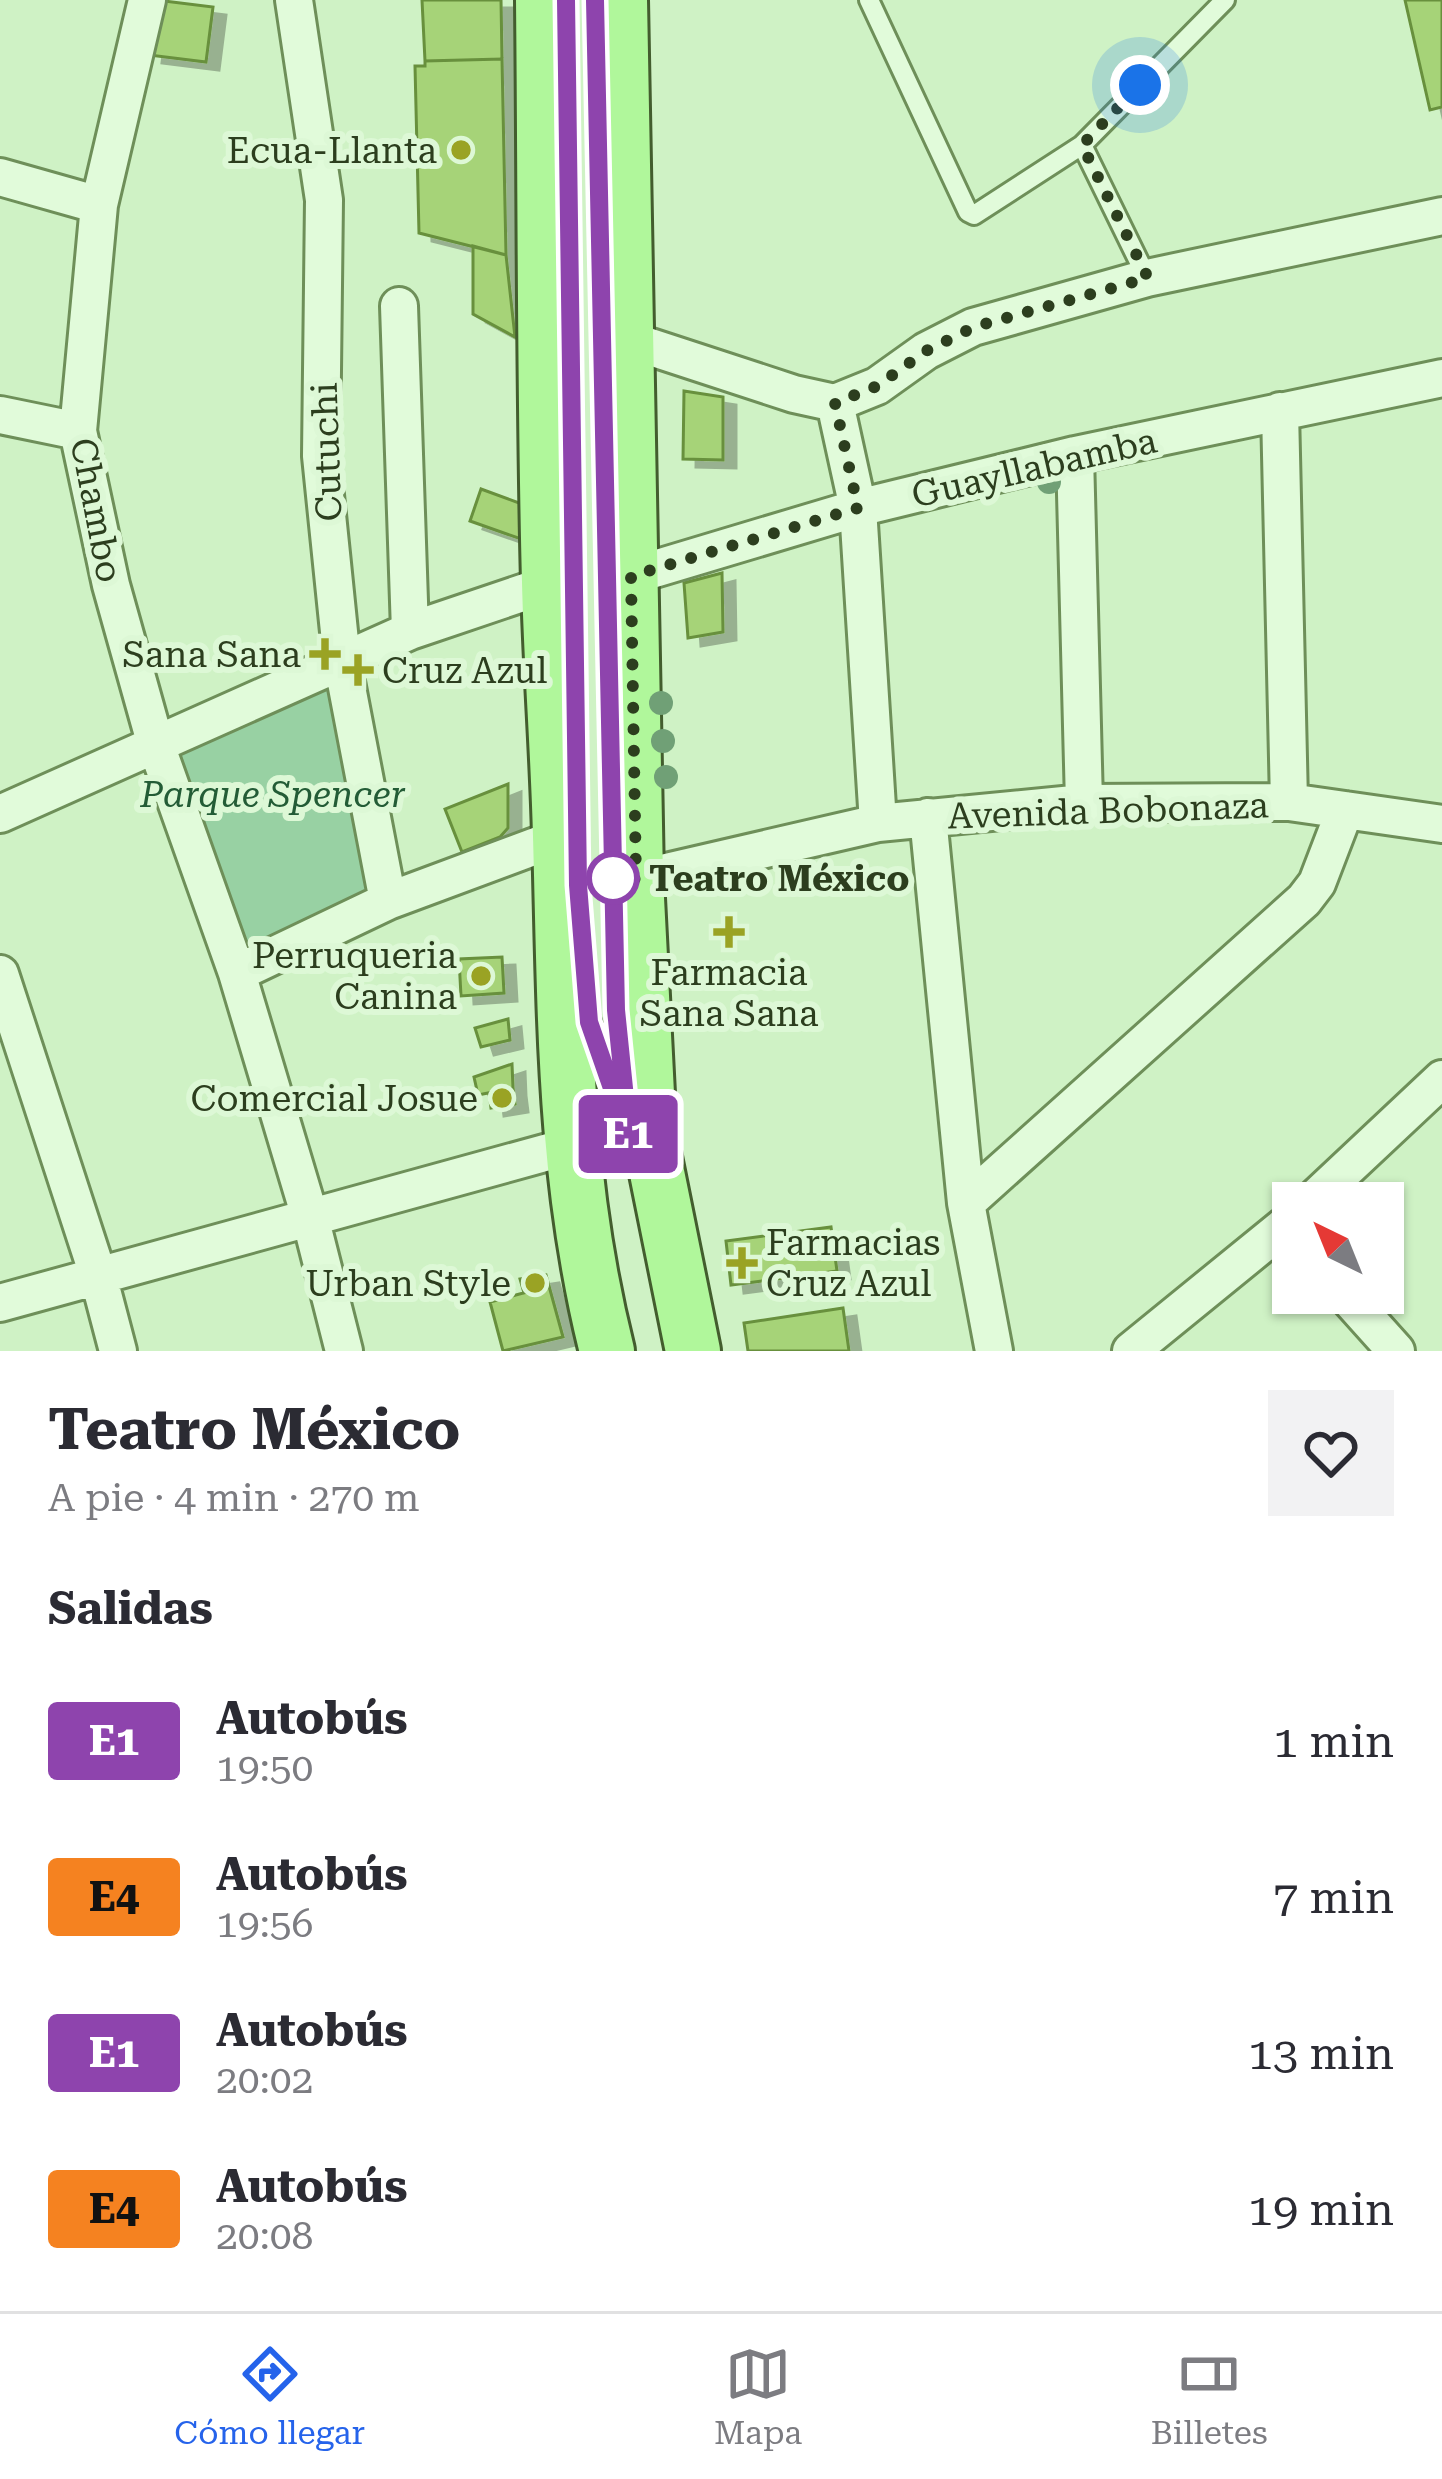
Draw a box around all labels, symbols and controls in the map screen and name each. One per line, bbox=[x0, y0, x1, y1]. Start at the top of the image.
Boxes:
your location bbox=[1110, 55, 1170, 115]
place label: Ecua-Llanta bbox=[227, 130, 437, 172]
marker: Ecua-Llanta bbox=[448, 137, 474, 163]
street label: Cutuchi bbox=[304, 382, 350, 522]
street label: Guayllabamba bbox=[908, 419, 1161, 517]
street label: Chambo bbox=[61, 434, 131, 586]
place label: Sana Sana bbox=[122, 634, 301, 676]
marker: Sana Sana bbox=[312, 641, 338, 667]
place label: Cruz Azul bbox=[382, 650, 547, 692]
marker: Cruz Azul bbox=[345, 657, 371, 683]
park label: Parque Spencer bbox=[139, 774, 406, 816]
street label: Avenida Bobonaza bbox=[947, 784, 1270, 838]
marker: Teatro México bbox=[588, 853, 638, 903]
place label: Teatro México bbox=[649, 858, 909, 900]
marker: Farmacia Sana Sana bbox=[716, 919, 742, 945]
place label: Perruqueria Canina bbox=[252, 935, 457, 1018]
place label: Farmacia Sana Sana bbox=[640, 952, 819, 1035]
marker: Perruqueria Canina bbox=[468, 963, 494, 989]
place label: Comercial Josue bbox=[190, 1078, 478, 1120]
marker: Comercial Josue bbox=[489, 1085, 515, 1111]
line badge: E1 bbox=[574, 1095, 682, 1173]
text: E1 bbox=[603, 1109, 653, 1158]
north arrow bbox=[1272, 1182, 1404, 1314]
map controls bbox=[1272, 1182, 1404, 1314]
place label: Farmacias Cruz Azul bbox=[766, 1222, 940, 1305]
marker: Farmacias Cruz Azul bbox=[729, 1250, 755, 1276]
place label: Urban Style bbox=[305, 1263, 511, 1305]
marker: Urban Style bbox=[522, 1270, 548, 1296]
button: heart bbox=[1268, 1390, 1394, 1516]
text: Teatro México bbox=[48, 1396, 460, 1463]
text: A pie · 4 min · 270 m bbox=[48, 1475, 420, 1521]
text: Salidas bbox=[48, 1582, 213, 1635]
text: Autobús bbox=[216, 1692, 407, 1745]
text: 1 min bbox=[1273, 1715, 1394, 1768]
text: E1 bbox=[89, 1716, 139, 1765]
text: 19:50 bbox=[216, 1745, 313, 1791]
text: Autobús bbox=[216, 1848, 407, 1901]
text: 7 min bbox=[1273, 1871, 1394, 1924]
text: E4 bbox=[89, 1872, 139, 1921]
text: 19:56 bbox=[216, 1901, 313, 1947]
text: Autobús bbox=[216, 2004, 407, 2057]
text: 13 min bbox=[1248, 2027, 1394, 2080]
text: E1 bbox=[89, 2028, 139, 2077]
text: 20:02 bbox=[216, 2057, 313, 2103]
text: Autobús bbox=[216, 2160, 407, 2213]
text: 19 min bbox=[1248, 2183, 1394, 2236]
text: E4 bbox=[89, 2184, 139, 2233]
text: 20:08 bbox=[216, 2213, 313, 2259]
tab: Cómo llegar bbox=[174, 2341, 365, 2452]
tab: Mapa bbox=[714, 2341, 802, 2452]
tab: Billetes bbox=[1151, 2341, 1268, 2452]

